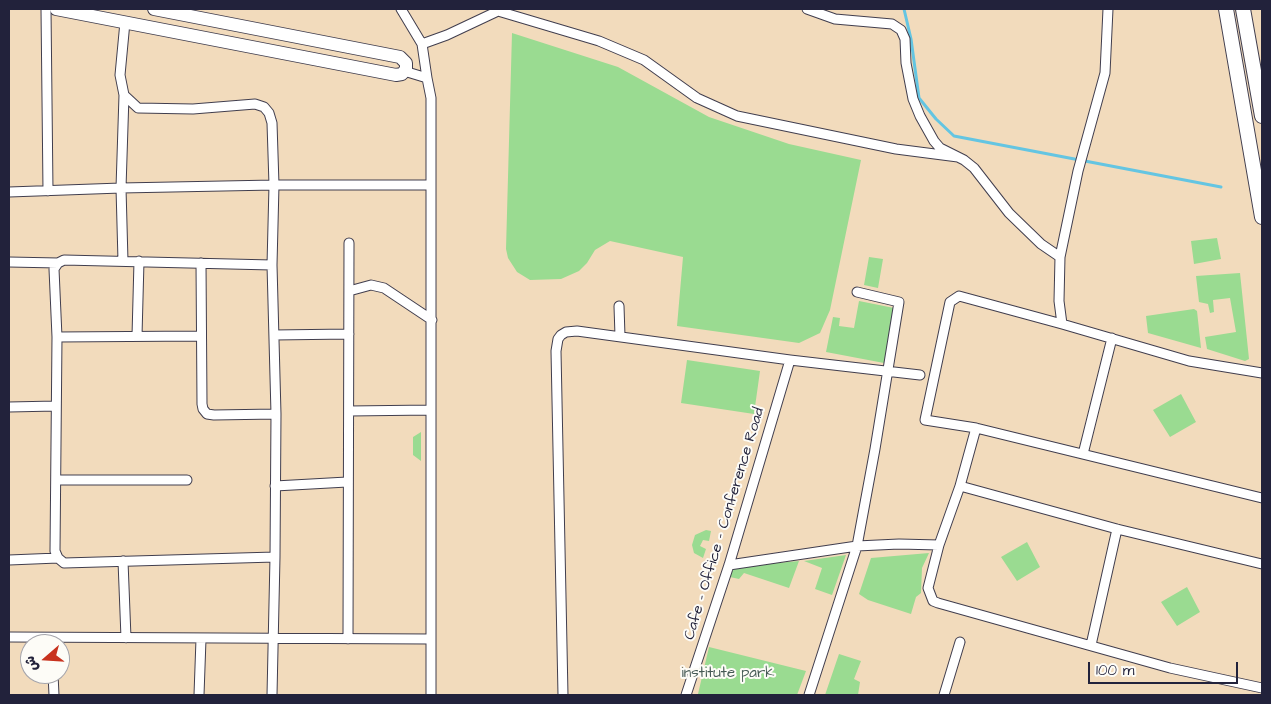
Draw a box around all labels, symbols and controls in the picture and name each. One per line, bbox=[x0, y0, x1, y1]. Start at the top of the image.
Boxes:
street label: Cafe - Office - Conference Road bbox=[681, 406, 769, 642]
north arrow bbox=[20, 634, 70, 684]
scale bar bbox=[1091, 652, 1241, 684]
text: ش bbox=[20, 653, 44, 674]
text: 100 m bbox=[1096, 660, 1135, 681]
park label: institute park bbox=[682, 665, 774, 683]

